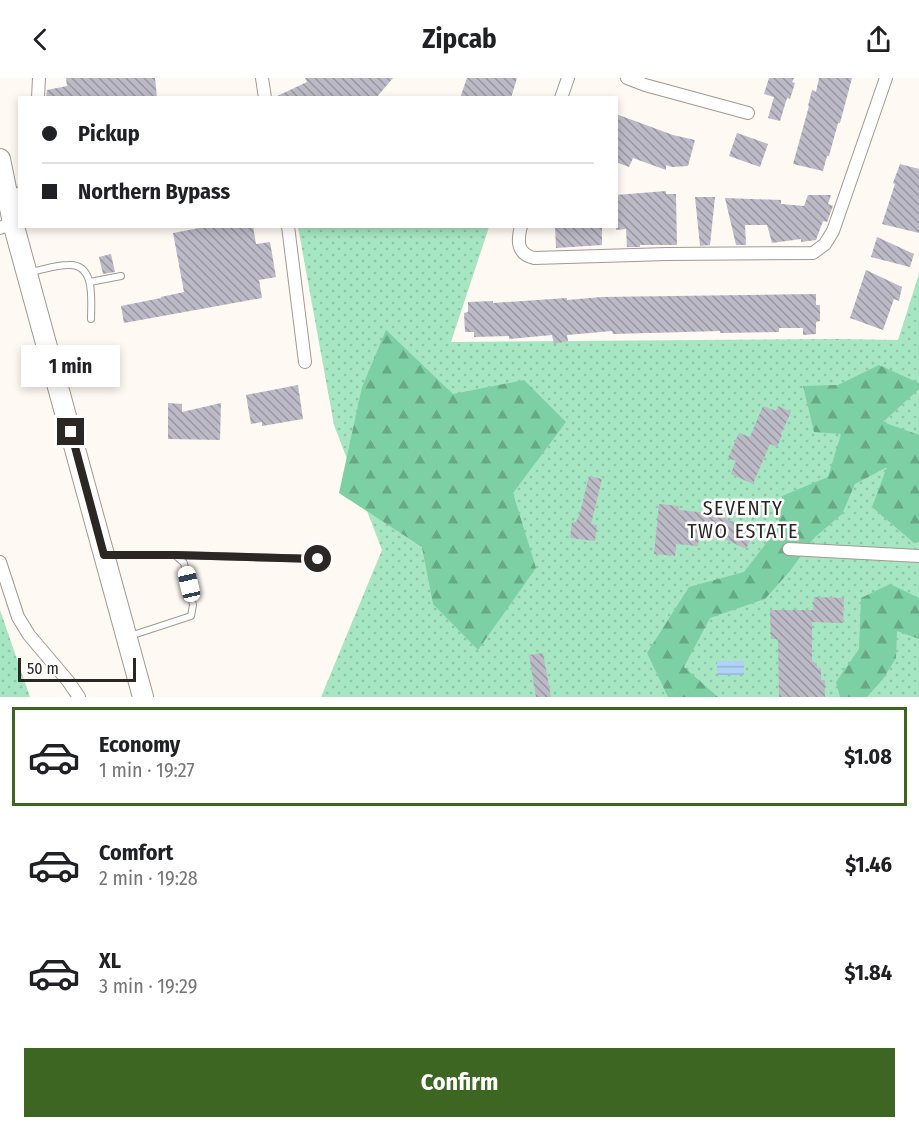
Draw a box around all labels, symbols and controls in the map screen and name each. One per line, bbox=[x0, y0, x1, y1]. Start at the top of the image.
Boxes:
icon: back bbox=[24, 23, 57, 56]
text: Zipcab bbox=[422, 23, 497, 55]
icon: share bbox=[862, 23, 895, 56]
text: Pickup bbox=[78, 120, 140, 147]
text: Northern Bypass bbox=[78, 178, 230, 205]
callout: 1 min bbox=[22, 345, 121, 387]
text: 1 min bbox=[49, 354, 92, 378]
route end bbox=[57, 418, 84, 445]
district label: SEVENTY TWO ESTATE bbox=[687, 496, 799, 543]
route start bbox=[304, 545, 331, 572]
car bbox=[176, 564, 202, 604]
scale bar bbox=[18, 655, 136, 682]
text: 50 m bbox=[27, 659, 59, 678]
icon: car bbox=[27, 730, 81, 784]
text: Economy bbox=[99, 731, 180, 758]
text: $1.08 bbox=[844, 743, 892, 770]
text: 1 min · 19:27 bbox=[99, 758, 195, 782]
icon: car bbox=[27, 838, 81, 892]
text: Comfort bbox=[99, 839, 173, 866]
text: $1.46 bbox=[845, 851, 892, 878]
text: 2 min · 19:28 bbox=[99, 866, 198, 890]
icon: car bbox=[27, 946, 81, 1000]
text: XL bbox=[99, 947, 121, 974]
text: $1.84 bbox=[845, 959, 892, 986]
text: 3 min · 19:29 bbox=[99, 974, 197, 998]
button: Confirm bbox=[24, 1048, 895, 1117]

